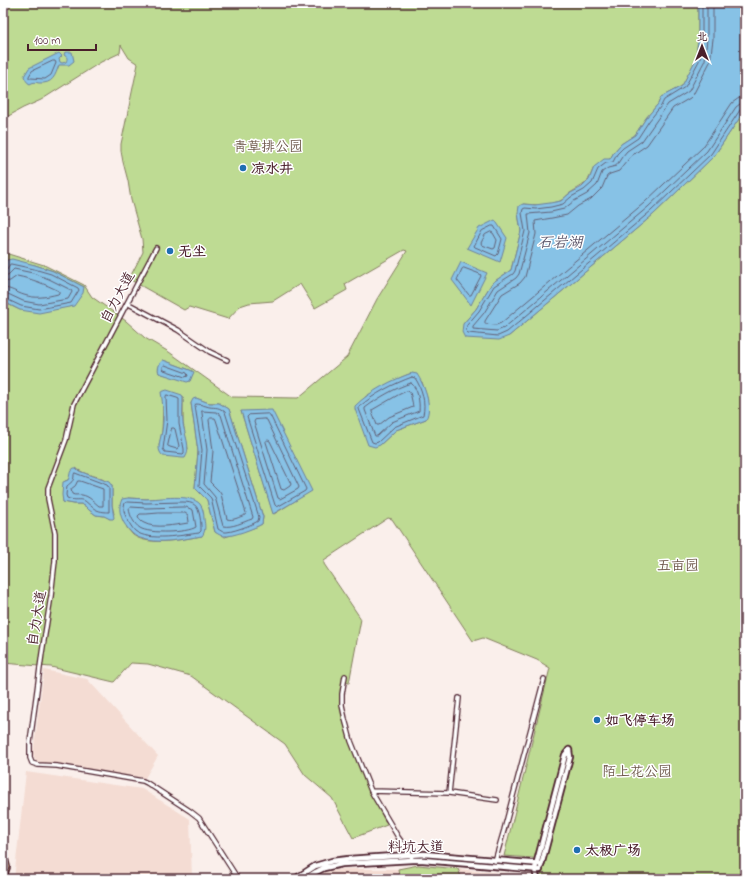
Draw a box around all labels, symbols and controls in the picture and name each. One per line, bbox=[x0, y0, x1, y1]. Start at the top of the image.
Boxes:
scale bar bbox=[28, 26, 96, 52]
north arrow bbox=[682, 26, 722, 66]
text: 北 bbox=[697, 29, 708, 45]
text: 100 m bbox=[34, 32, 61, 50]
park label: 青草排公园 bbox=[233, 137, 303, 158]
place label: 凉水井 bbox=[251, 159, 293, 180]
marker: 凉水井 bbox=[238, 163, 248, 173]
water label: 石岩湖 bbox=[537, 232, 584, 254]
place label: 无尘 bbox=[178, 242, 206, 263]
marker: 无尘 bbox=[165, 246, 175, 256]
street label: 自力大道 bbox=[96, 268, 141, 327]
park label: 五亩园 bbox=[657, 556, 699, 577]
street label: 自力大道 bbox=[23, 589, 52, 648]
place label: 如飞停车场 bbox=[605, 711, 675, 732]
marker: 如飞停车场 bbox=[592, 715, 602, 725]
park label: 陌上花公园 bbox=[602, 762, 672, 783]
street label: 料坑大道 bbox=[388, 837, 444, 858]
place label: 太极广场 bbox=[585, 841, 641, 862]
marker: 太极广场 bbox=[572, 845, 582, 855]

